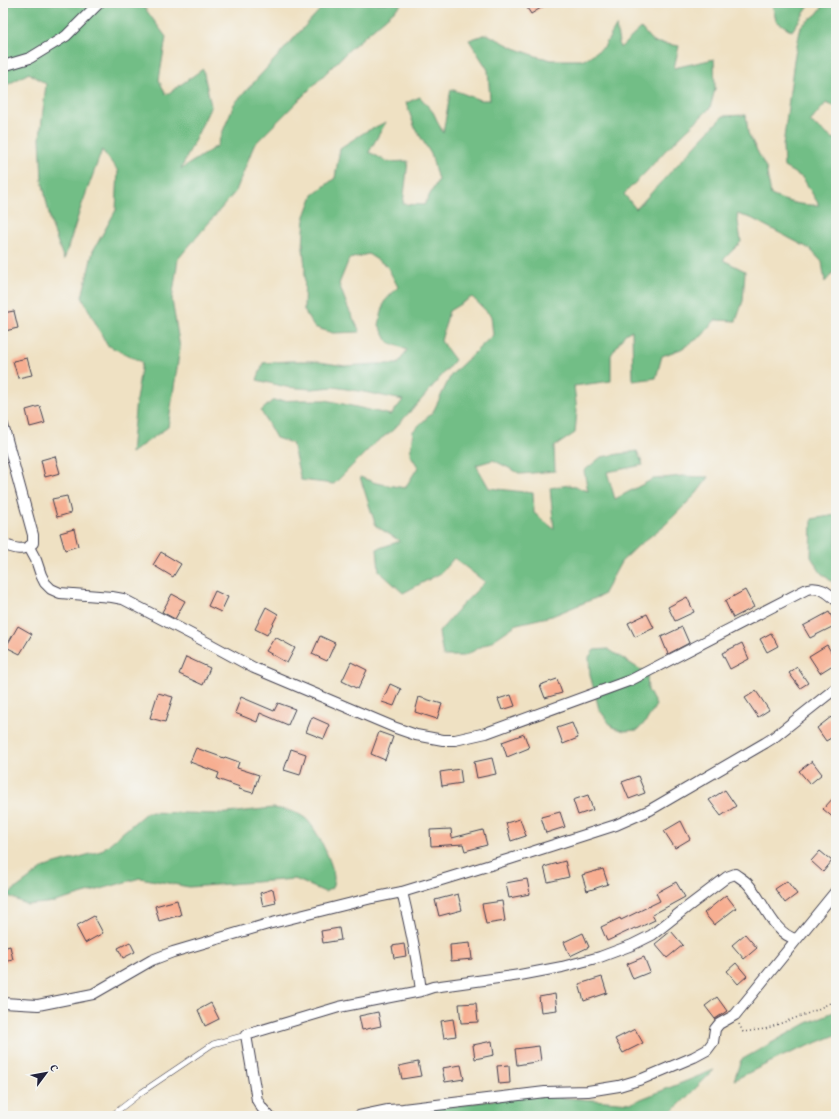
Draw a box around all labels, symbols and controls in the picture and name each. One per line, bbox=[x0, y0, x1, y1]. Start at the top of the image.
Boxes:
north arrow bbox=[26, 1053, 66, 1093]
text: С bbox=[46, 1061, 63, 1075]

